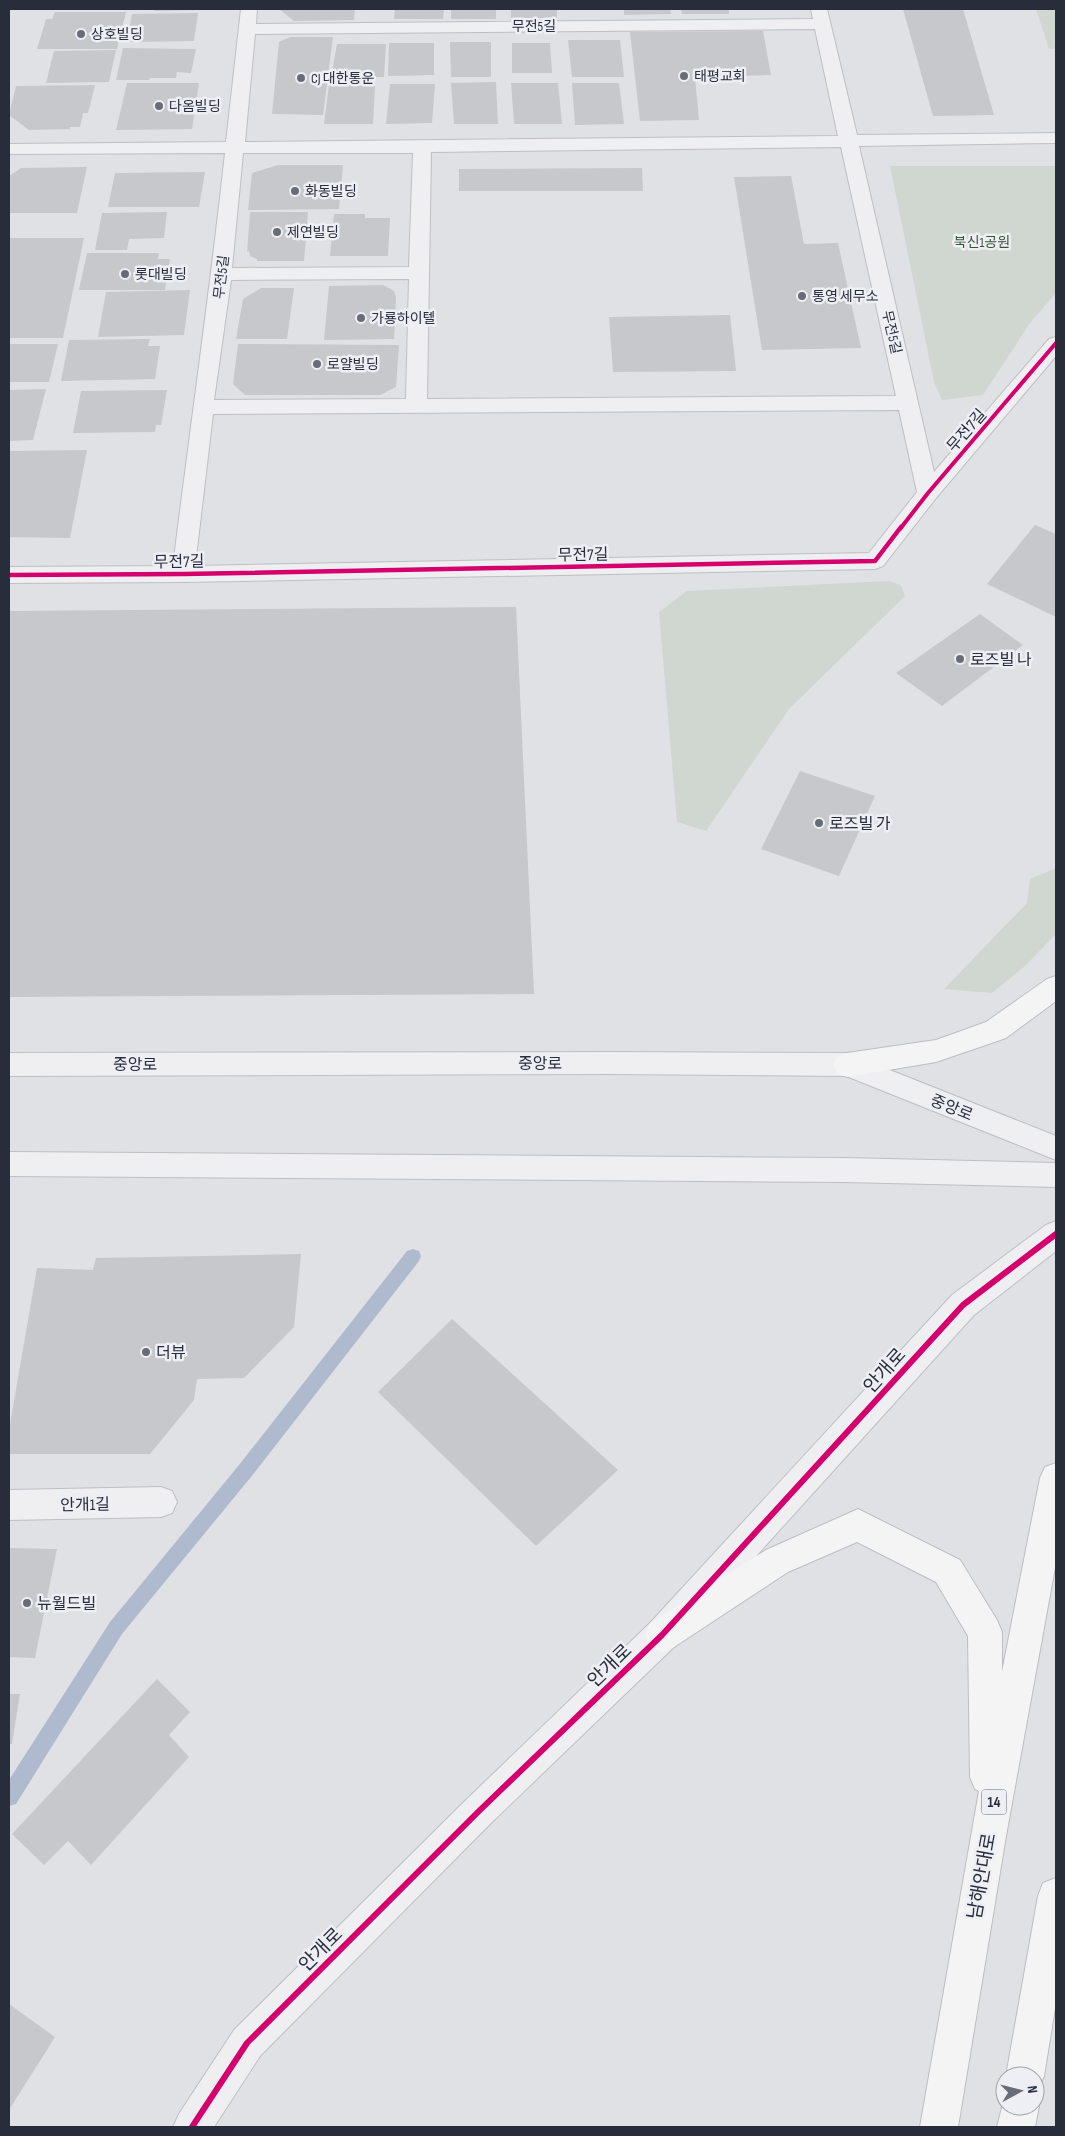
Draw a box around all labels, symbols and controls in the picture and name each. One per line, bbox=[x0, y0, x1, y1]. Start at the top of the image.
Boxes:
street label: 무전5길 bbox=[512, 18, 556, 35]
place label: 상호빌딩 bbox=[91, 26, 143, 43]
marker: 상호빌딩 bbox=[75, 28, 87, 40]
place label: 태평교회 bbox=[694, 68, 746, 85]
place label: CJ 대한통운 bbox=[311, 70, 374, 87]
marker: 태평교회 bbox=[678, 70, 690, 82]
marker: CJ 대한통운 bbox=[295, 72, 307, 84]
place label: 다옴빌딩 bbox=[169, 98, 221, 115]
marker: 다옴빌딩 bbox=[153, 100, 165, 112]
place label: 화동빌딩 bbox=[305, 183, 357, 200]
marker: 화동빌딩 bbox=[289, 185, 301, 197]
place label: 제연빌딩 bbox=[287, 224, 339, 241]
marker: 제연빌딩 bbox=[271, 226, 283, 238]
park label: 북신1공원 bbox=[954, 234, 1010, 251]
street label: 무전5길 bbox=[210, 254, 233, 300]
place label: 롯대빌딩 bbox=[135, 266, 187, 283]
marker: 롯대빌딩 bbox=[119, 268, 131, 280]
place label: 통영 세무소 bbox=[812, 288, 879, 305]
marker: 통영 세무소 bbox=[796, 290, 808, 302]
street label: 무전5길 bbox=[878, 309, 905, 356]
place label: 가룡하이텔 bbox=[371, 310, 435, 327]
marker: 가룡하이텔 bbox=[355, 312, 367, 324]
place label: 로얄빌딩 bbox=[327, 356, 379, 373]
marker: 로얄빌딩 bbox=[311, 358, 323, 370]
street label: 무전7길 bbox=[943, 406, 991, 456]
street label: 무전7길 bbox=[558, 546, 608, 565]
street label: 무전7길 bbox=[154, 553, 204, 572]
place label: 로즈빌 나 bbox=[970, 651, 1032, 670]
marker: 로즈빌 나 bbox=[954, 653, 966, 665]
place label: 로즈빌 가 bbox=[829, 815, 891, 834]
marker: 로즈빌 가 bbox=[813, 817, 825, 829]
street label: 중앙로 bbox=[518, 1055, 562, 1074]
street label: 중앙로 bbox=[113, 1056, 157, 1075]
street label: 중앙로 bbox=[927, 1091, 976, 1126]
place label: 더뷰 bbox=[156, 1344, 186, 1363]
street label: 안개로 bbox=[859, 1344, 911, 1398]
marker: 더뷰 bbox=[140, 1346, 152, 1358]
street label: 안개1길 bbox=[60, 1496, 110, 1515]
place label: 뉴월드빌 bbox=[37, 1595, 96, 1614]
marker: 뉴월드빌 bbox=[21, 1597, 33, 1609]
street label: 안개로 bbox=[583, 1640, 637, 1693]
road number: 14 bbox=[982, 1790, 1006, 1814]
street label: 남해안대로 bbox=[964, 1831, 1001, 1921]
street label: 안개로 bbox=[294, 1923, 348, 1977]
north arrow bbox=[995, 2066, 1045, 2116]
text: N bbox=[1024, 2085, 1041, 2094]

